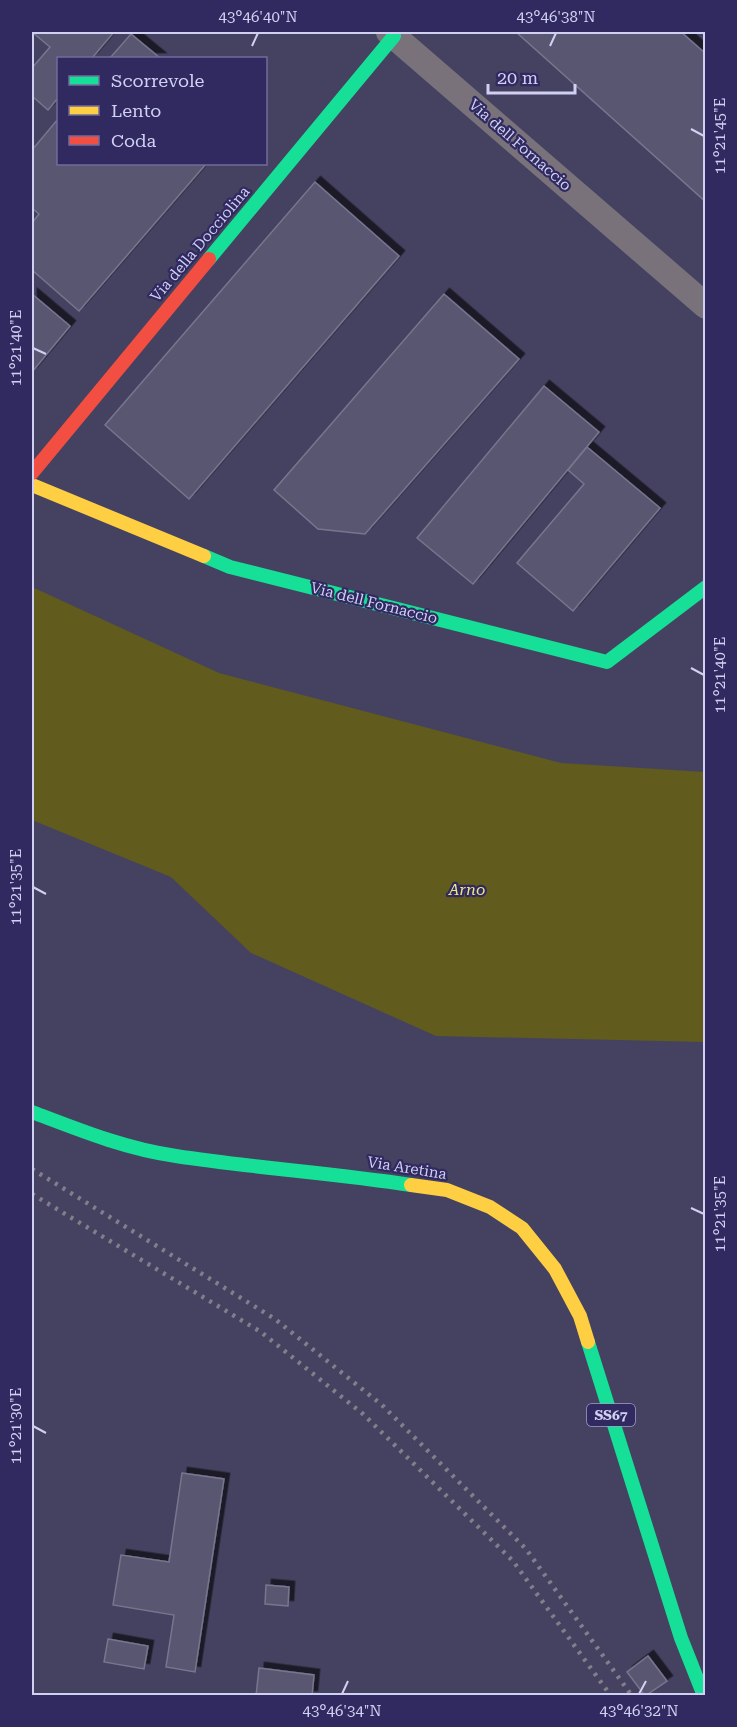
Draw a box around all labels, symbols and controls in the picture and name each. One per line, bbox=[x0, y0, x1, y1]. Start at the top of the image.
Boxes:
text: 43°46'40"N bbox=[218, 8, 298, 26]
text: 43°46'38"N bbox=[516, 8, 596, 26]
legend bbox=[57, 57, 267, 165]
scale bar bbox=[488, 57, 575, 95]
text: 20 m bbox=[497, 67, 538, 88]
text: Scorrevole bbox=[111, 70, 205, 91]
street label: Via dell Fornaccio bbox=[465, 96, 575, 194]
text: 11°21'45"E bbox=[711, 98, 729, 174]
text: Lento bbox=[111, 100, 161, 121]
text: Coda bbox=[111, 130, 157, 151]
street label: Via della Docciolina bbox=[147, 183, 253, 305]
text: 11°21'40"E bbox=[7, 310, 25, 386]
street label: Via dell Fornaccio bbox=[309, 579, 439, 627]
text: 11°21'40"E bbox=[711, 637, 729, 713]
text: 11°21'35"E bbox=[7, 849, 25, 925]
water label: Arno bbox=[448, 880, 485, 899]
street label: Via Aretina bbox=[366, 1153, 448, 1183]
text: 11°21'35"E bbox=[711, 1176, 729, 1252]
text: 11°21'30"E bbox=[7, 1388, 25, 1464]
road number: SS67 bbox=[587, 1404, 635, 1426]
text: 43°46'34"N bbox=[302, 1702, 382, 1720]
text: 43°46'32"N bbox=[599, 1702, 679, 1720]

